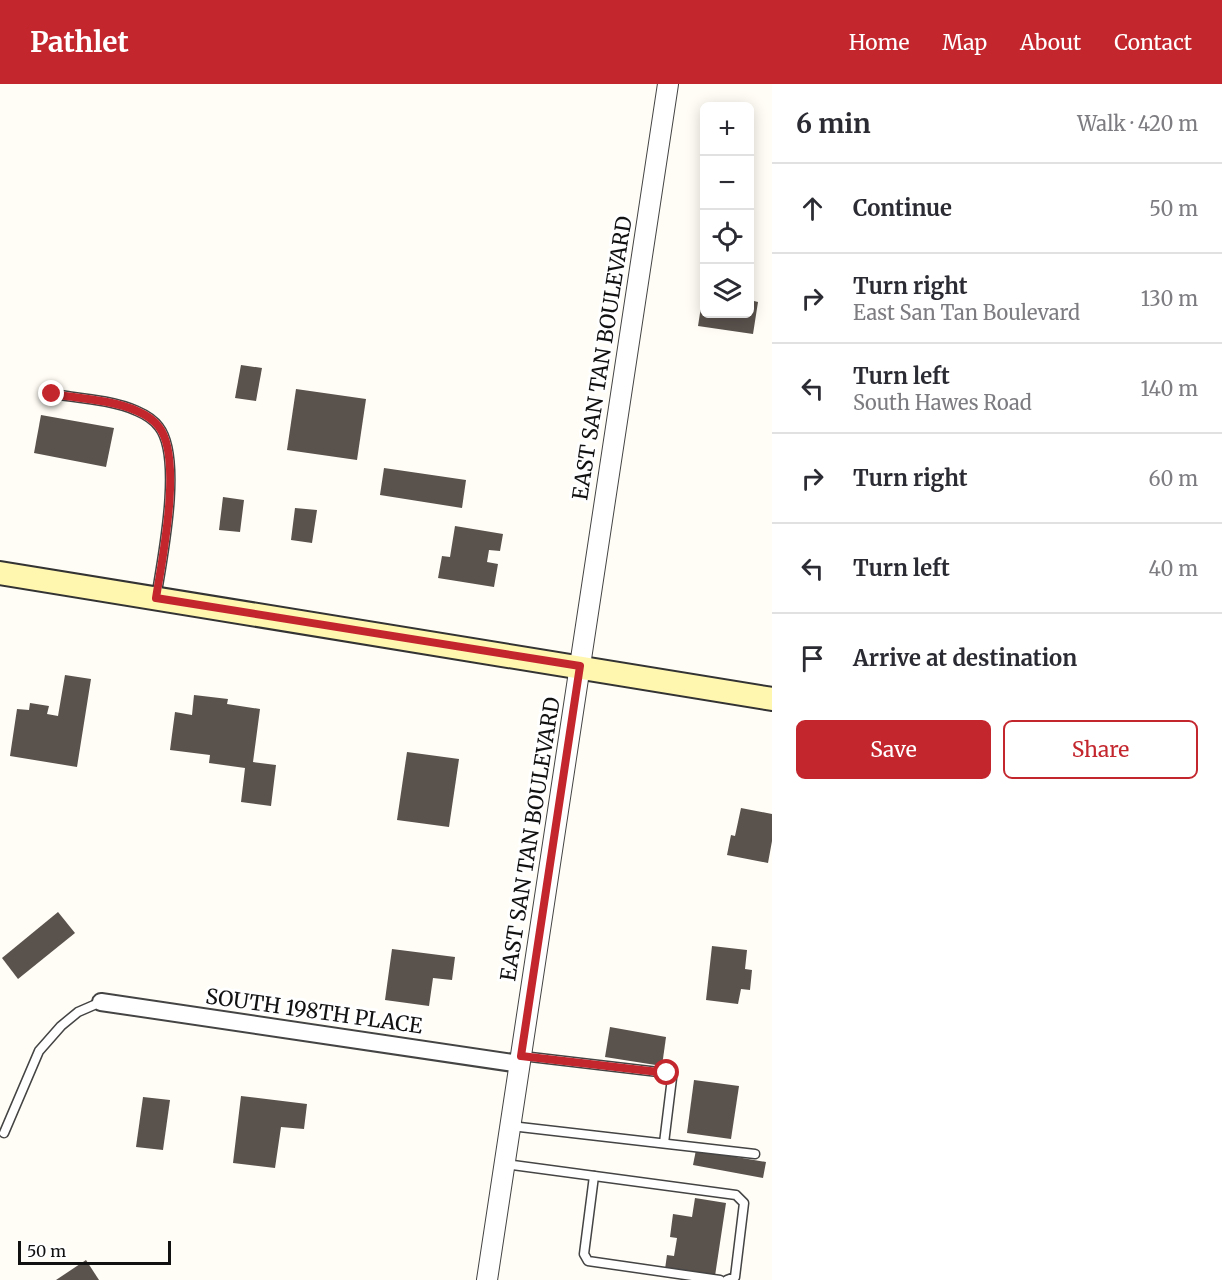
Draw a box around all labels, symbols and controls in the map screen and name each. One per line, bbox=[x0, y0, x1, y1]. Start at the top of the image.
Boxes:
text: Pathlet bbox=[30, 24, 129, 60]
text: Home bbox=[849, 29, 909, 56]
text: Map bbox=[942, 29, 987, 56]
text: About bbox=[1020, 29, 1081, 56]
text: Contact bbox=[1114, 29, 1192, 56]
map controls bbox=[700, 102, 754, 318]
button: + bbox=[700, 102, 754, 156]
text: 6 min bbox=[796, 107, 871, 140]
text: Walk · 420 m bbox=[1077, 111, 1198, 136]
button: − bbox=[700, 156, 754, 210]
icon: ahead bbox=[796, 192, 829, 225]
text: Continue bbox=[853, 194, 952, 222]
text: 50 m bbox=[1149, 196, 1198, 221]
button: locate bbox=[700, 210, 754, 264]
street label: EAST SAN TAN BOULEVARD bbox=[566, 214, 638, 502]
button: layers bbox=[700, 264, 754, 318]
text: Turn right bbox=[853, 272, 967, 300]
icon: right bbox=[796, 282, 829, 315]
text: 130 m bbox=[1141, 286, 1198, 311]
text: East San Tan Boulevard bbox=[853, 300, 1080, 325]
text: Turn left bbox=[853, 362, 950, 390]
icon: left bbox=[796, 372, 829, 405]
text: 140 m bbox=[1141, 376, 1198, 401]
route end bbox=[38, 380, 64, 406]
text: South Hawes Road bbox=[853, 390, 1032, 415]
icon: right bbox=[796, 462, 829, 495]
text: Turn right bbox=[853, 464, 967, 492]
text: 60 m bbox=[1148, 466, 1198, 491]
icon: left bbox=[796, 552, 829, 585]
text: Turn left bbox=[853, 554, 950, 582]
text: 40 m bbox=[1148, 556, 1198, 581]
icon: arrive bbox=[796, 642, 829, 675]
text: Arrive at destination bbox=[853, 644, 1077, 672]
street label: EAST SAN TAN BOULEVARD bbox=[494, 695, 566, 983]
button: Save bbox=[796, 720, 991, 779]
button: Share bbox=[1003, 720, 1198, 779]
street label: SOUTH 198TH PLACE bbox=[204, 982, 425, 1040]
route start bbox=[653, 1059, 679, 1085]
scale bar bbox=[18, 1238, 171, 1266]
text: 50 m bbox=[27, 1241, 66, 1261]

